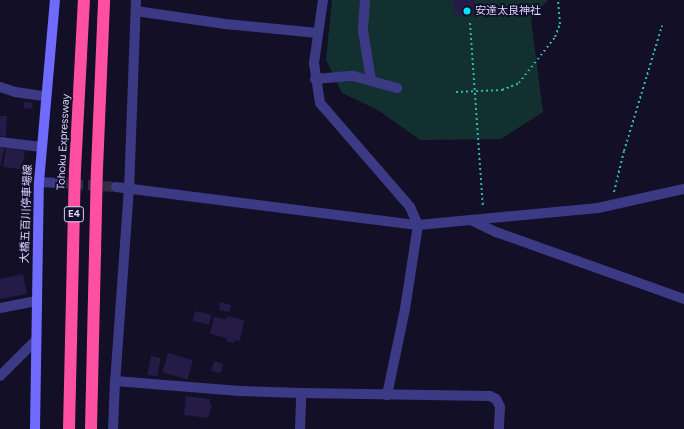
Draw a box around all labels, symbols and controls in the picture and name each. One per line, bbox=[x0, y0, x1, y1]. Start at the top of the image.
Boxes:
place label: 安達太良神社 bbox=[475, 4, 541, 18]
marker: 安達太良神社 bbox=[462, 6, 472, 16]
street label: Tohoku Expressway bbox=[55, 93, 73, 191]
street label: 大橋五百川停車場線 bbox=[19, 164, 35, 264]
road number: E4 bbox=[63, 206, 85, 222]

